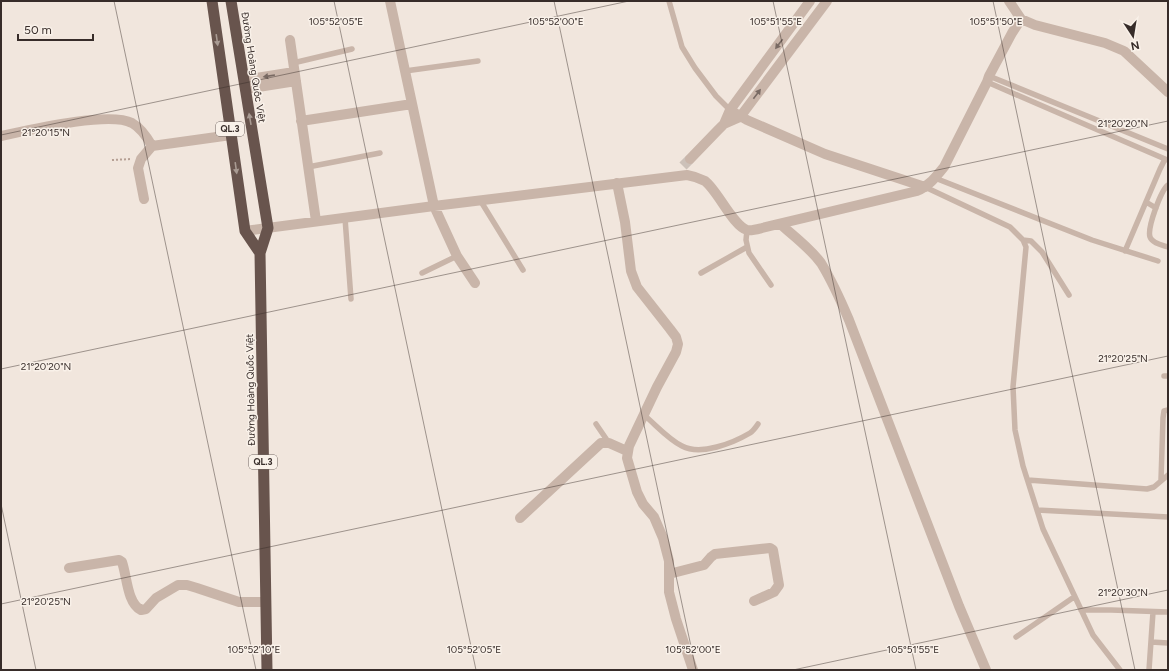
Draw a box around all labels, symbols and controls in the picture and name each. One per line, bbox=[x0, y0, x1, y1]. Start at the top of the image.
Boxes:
street label: Đường Hoàng Quốc Việt bbox=[238, 10, 269, 124]
text: 105°52'05"E bbox=[309, 15, 363, 28]
text: 105°52'00"E bbox=[528, 15, 584, 28]
text: 105°51'55"E bbox=[750, 15, 802, 28]
text: 105°51'50"E bbox=[969, 15, 1023, 28]
scale bar bbox=[18, 16, 93, 42]
north arrow bbox=[1113, 16, 1153, 56]
text: 50 m bbox=[24, 23, 52, 37]
one-way arrow bbox=[214, 34, 220, 46]
one-way arrow bbox=[775, 38, 783, 49]
text: N bbox=[1129, 38, 1140, 53]
one-way arrow bbox=[263, 73, 275, 79]
one-way arrow bbox=[753, 89, 761, 99]
one-way arrow bbox=[247, 113, 253, 125]
text: 21°20'20"N bbox=[1098, 117, 1148, 130]
road number: QL.3 bbox=[216, 122, 244, 136]
text: 21°20'15"N bbox=[22, 126, 70, 139]
one-way arrow bbox=[233, 162, 239, 174]
street label: Đường Hoàng Quốc Việt bbox=[243, 333, 258, 446]
text: 21°20'25"N bbox=[1098, 352, 1148, 365]
text: 21°20'20"N bbox=[21, 360, 71, 373]
road number: QL.3 bbox=[249, 455, 277, 469]
text: 21°20'30"N bbox=[1098, 586, 1148, 599]
text: 21°20'25"N bbox=[21, 595, 71, 608]
text: 105°52'10"E bbox=[228, 643, 281, 656]
text: 105°52'05"E bbox=[447, 643, 501, 656]
text: 105°52'00"E bbox=[665, 643, 721, 656]
text: 105°51'55"E bbox=[887, 643, 939, 656]

